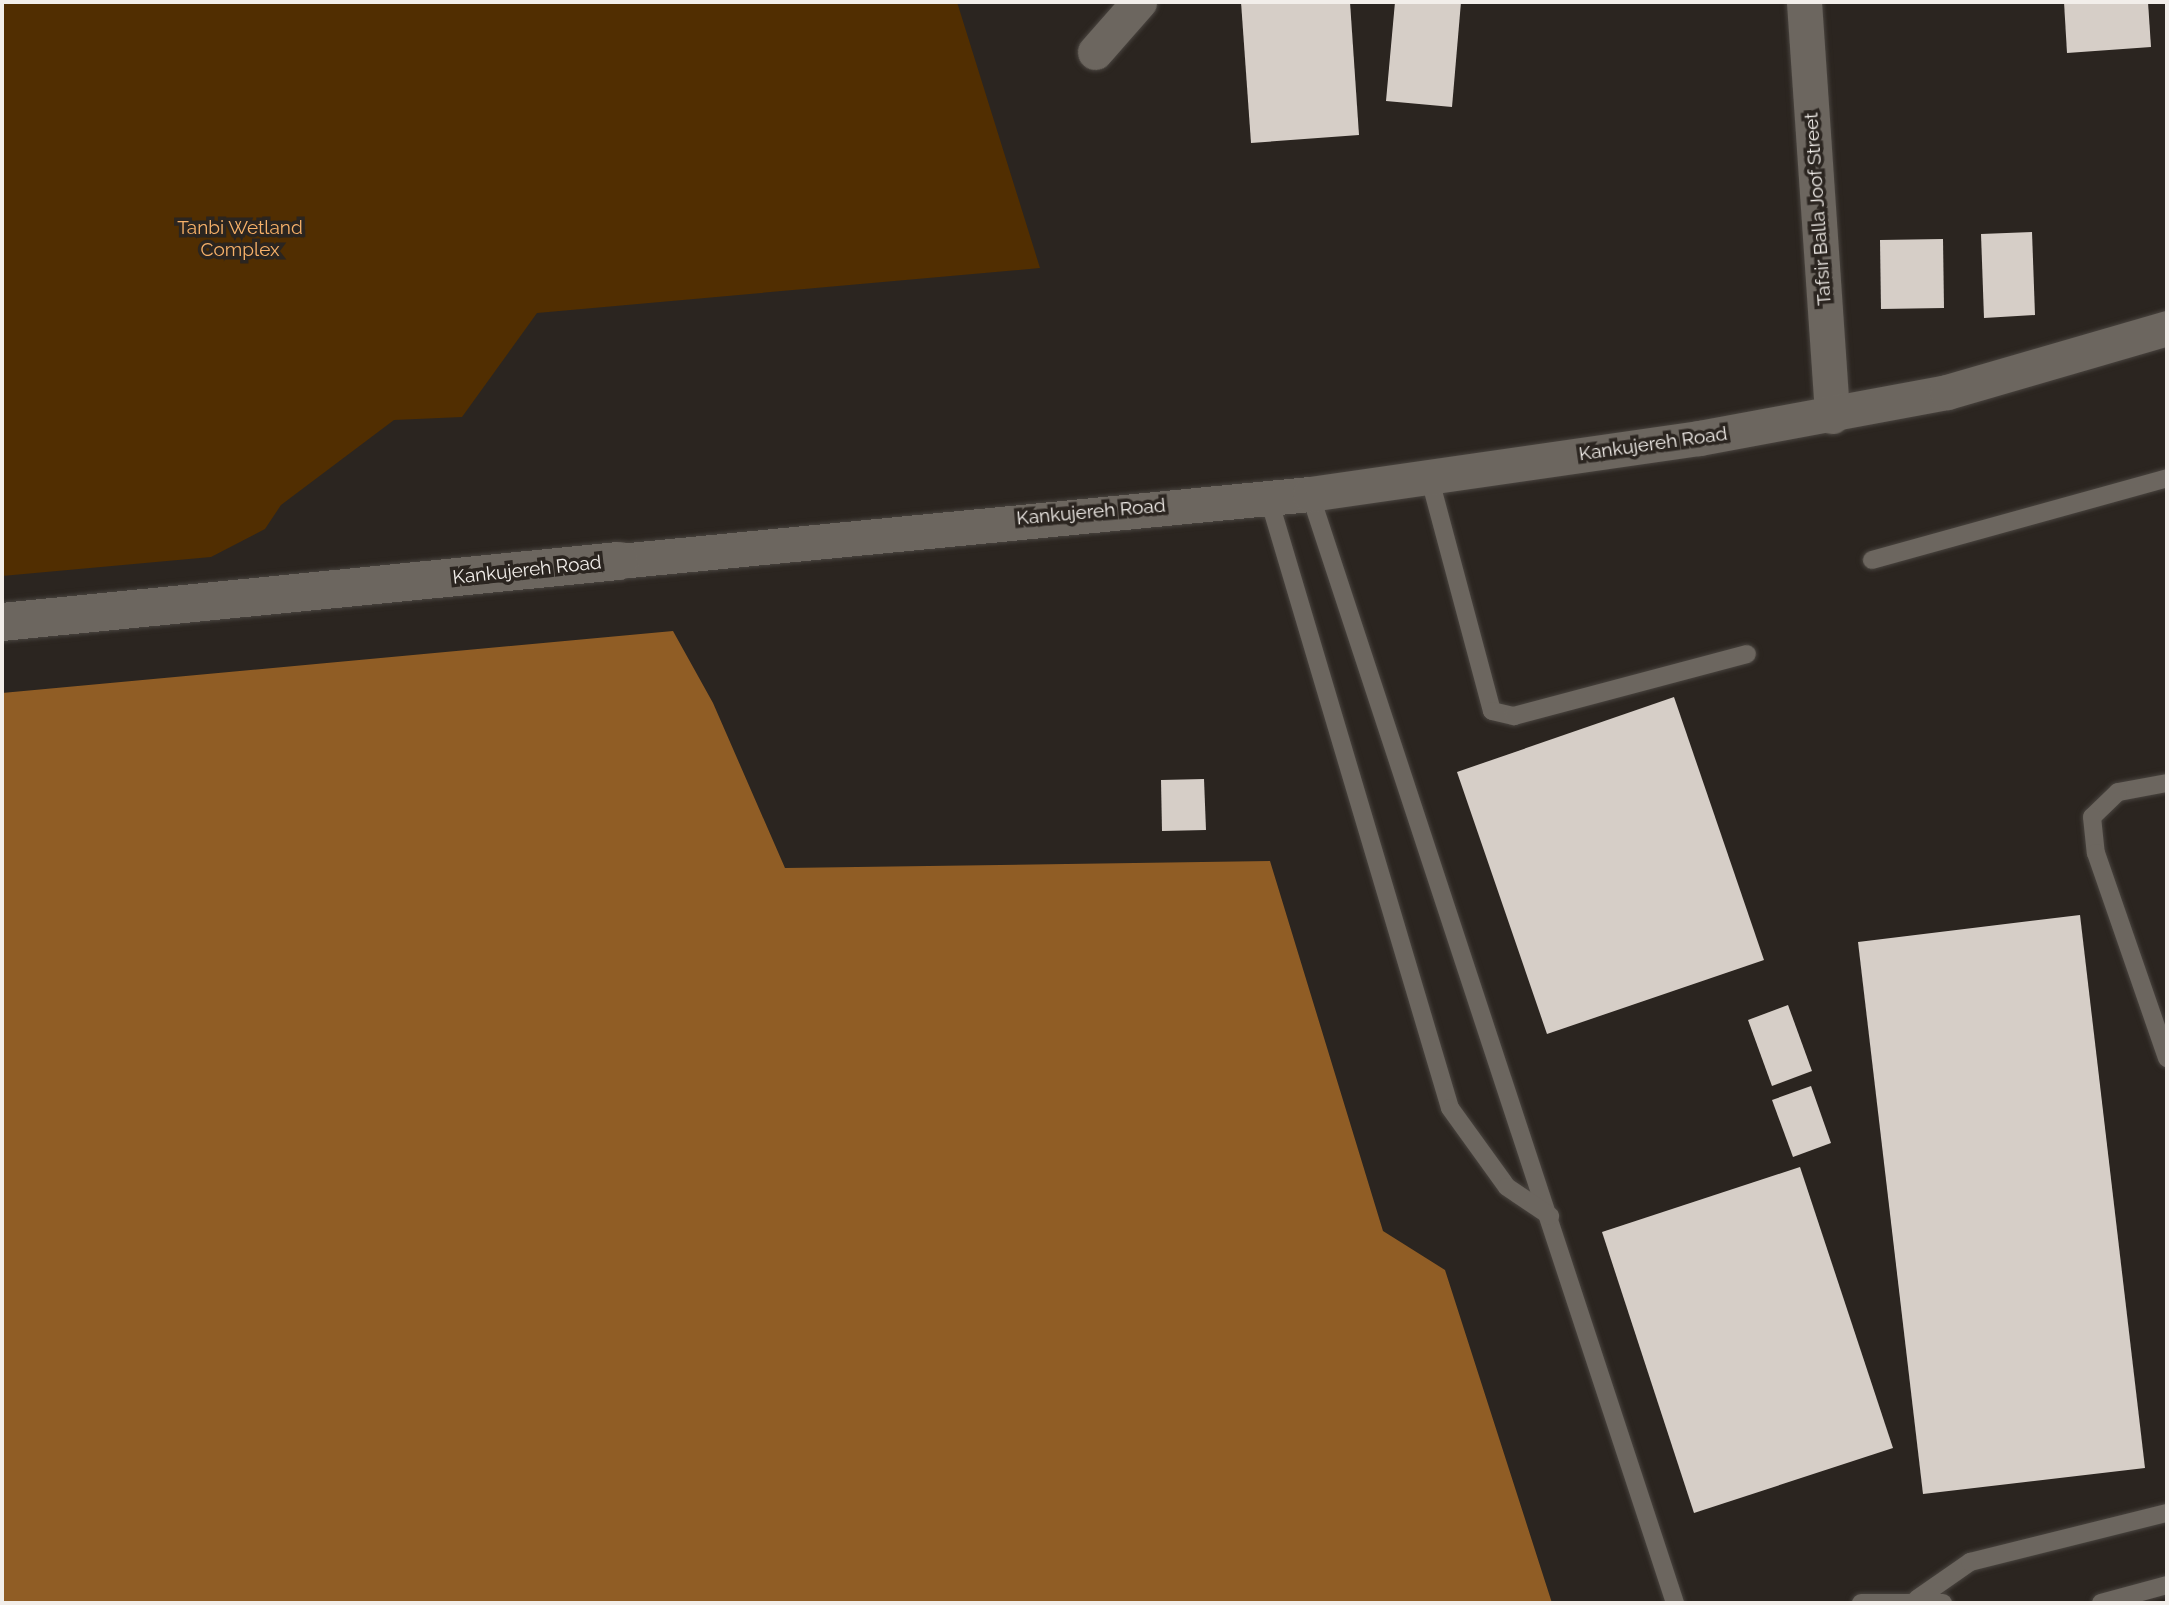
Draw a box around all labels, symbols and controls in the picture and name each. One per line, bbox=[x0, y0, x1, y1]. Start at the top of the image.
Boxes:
street label: Tafsir Balla Joof Street bbox=[1800, 111, 1836, 307]
park label: Tanbi Wetland Complex bbox=[177, 217, 303, 261]
street label: Kankujereh Road bbox=[1577, 422, 1729, 466]
street label: Kankujereh Road bbox=[1016, 494, 1166, 530]
street label: Kankujereh Road bbox=[451, 551, 603, 589]

